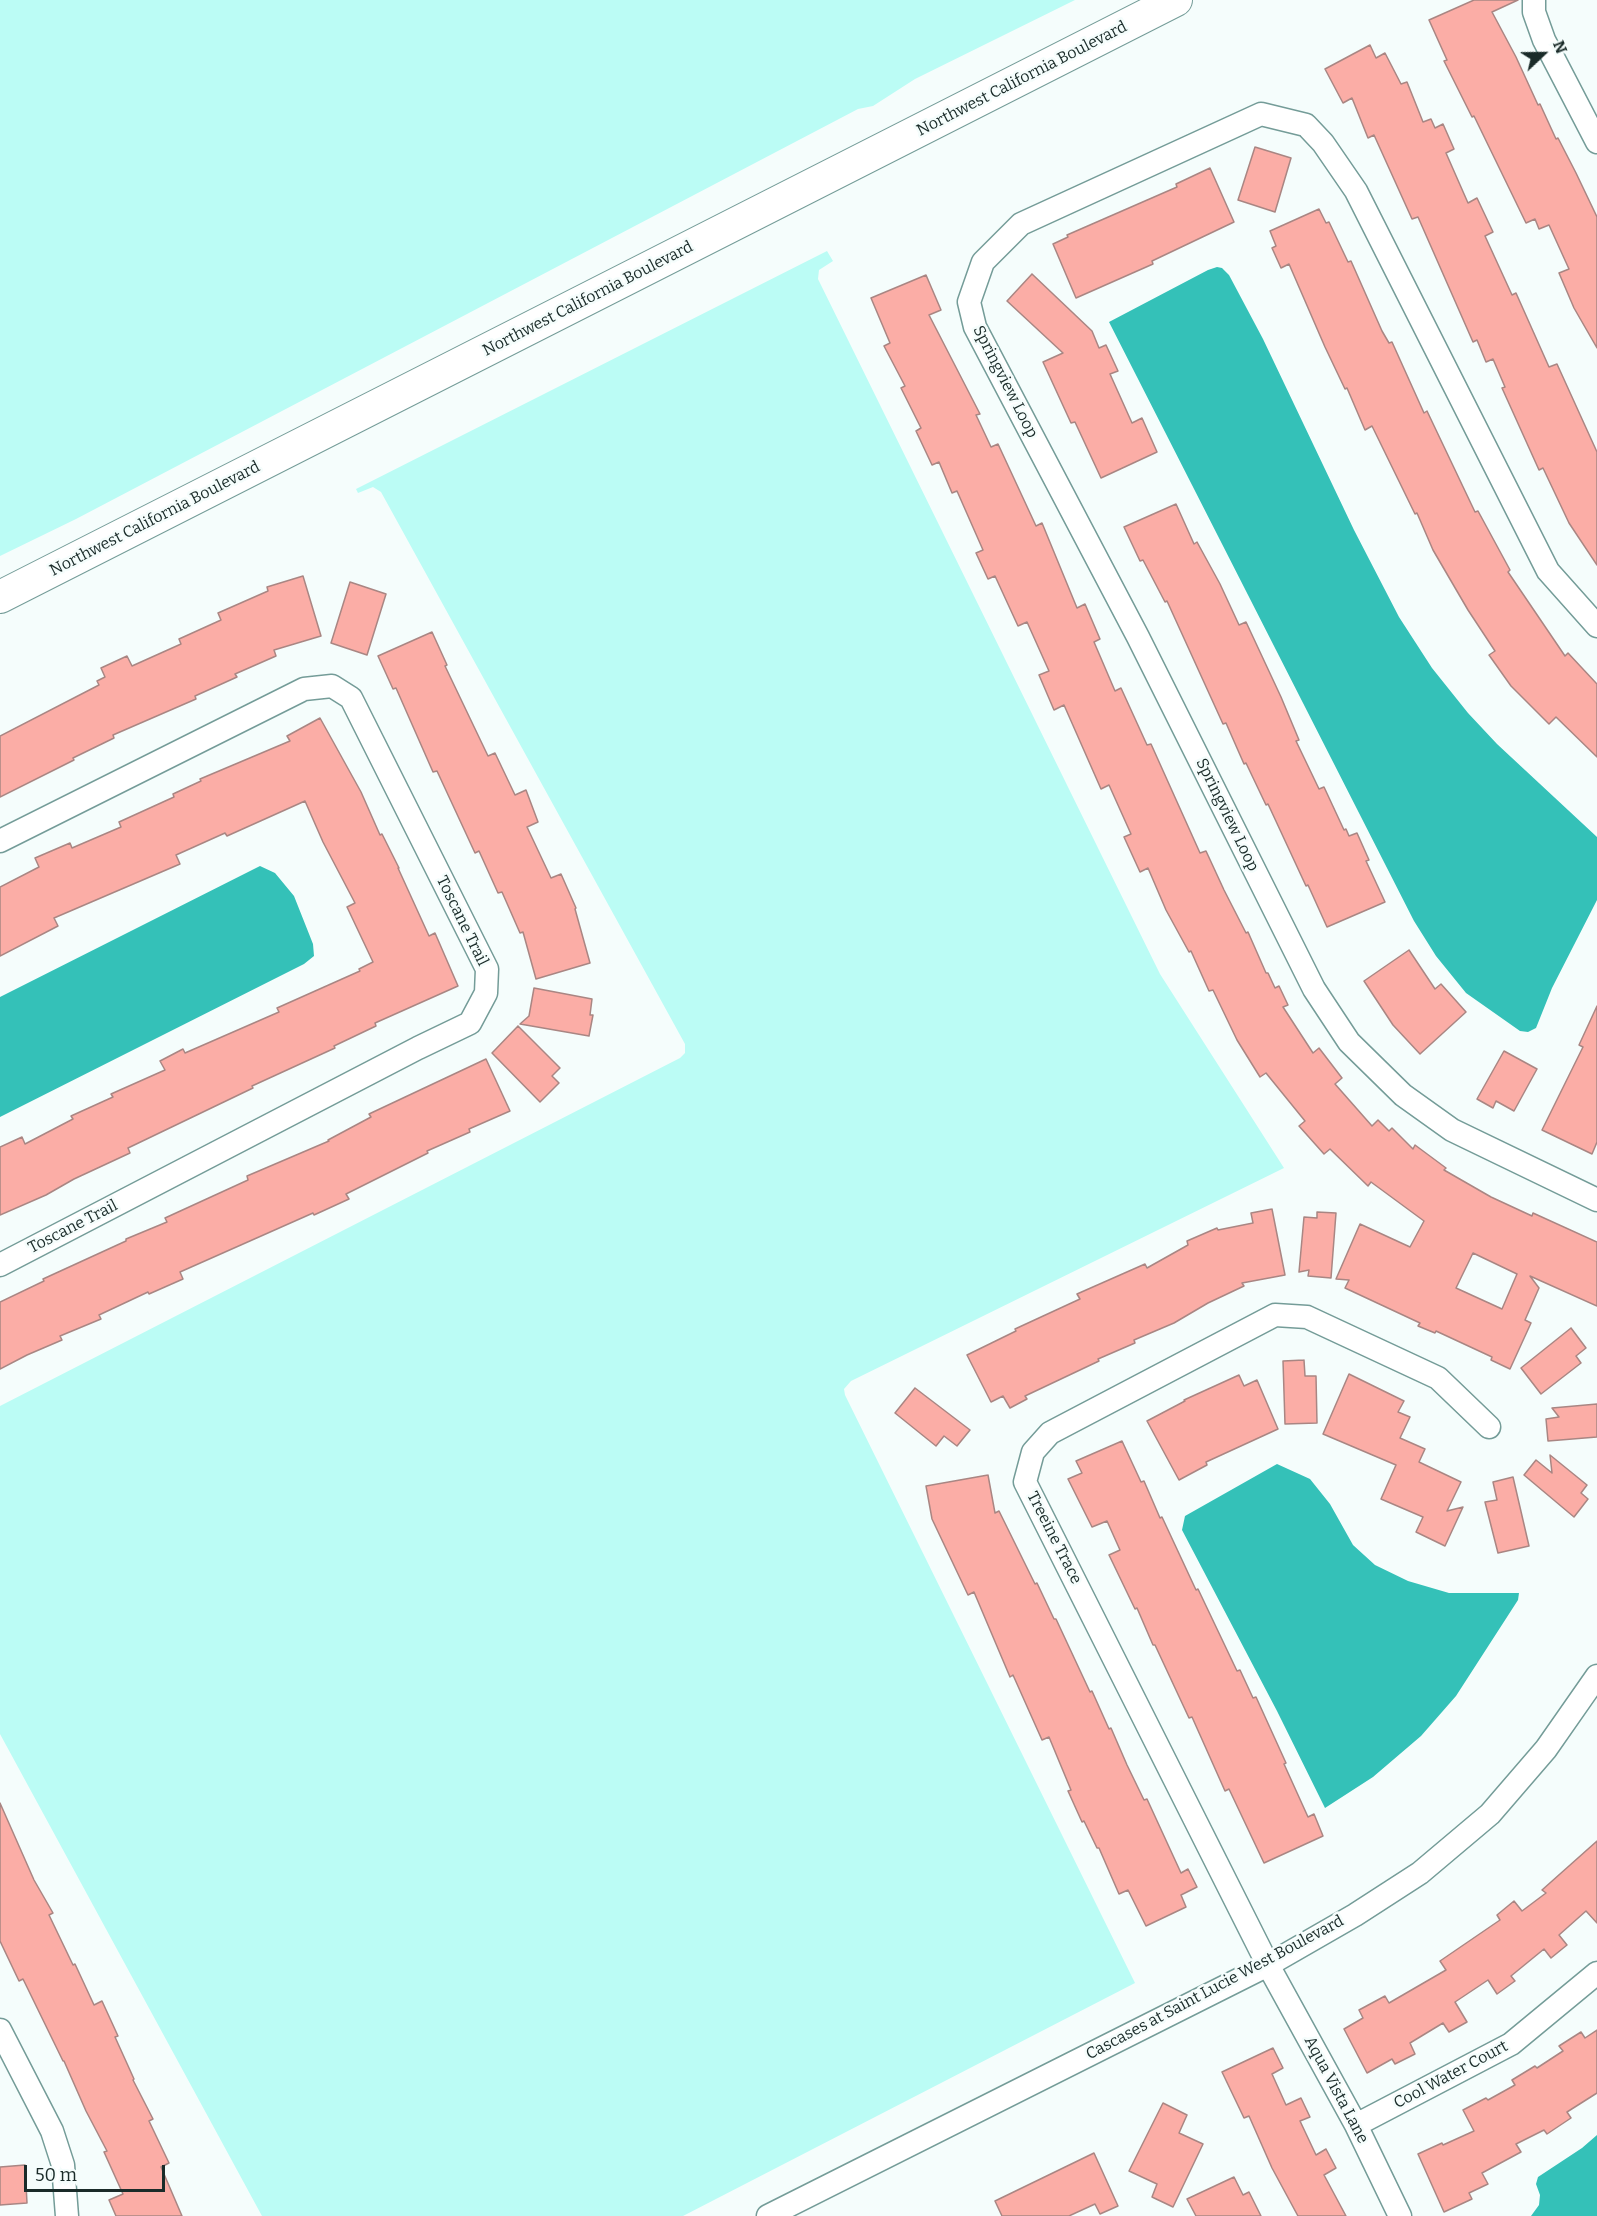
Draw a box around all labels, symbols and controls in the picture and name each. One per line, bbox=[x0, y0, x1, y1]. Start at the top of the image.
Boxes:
street label: Northwest California Boulevard bbox=[914, 17, 1130, 141]
north arrow bbox=[1513, 24, 1573, 84]
text: N bbox=[1549, 38, 1571, 56]
street label: Northwest California Boulevard bbox=[480, 237, 696, 361]
street label: Springview Loop bbox=[968, 323, 1042, 441]
street label: Northwest California Boulevard bbox=[47, 457, 263, 581]
street label: Springview Loop bbox=[1191, 755, 1263, 875]
street label: Toscane Trail bbox=[432, 873, 492, 969]
street label: Toscane Trail bbox=[25, 1196, 121, 1258]
street label: Treeine Trace bbox=[1023, 1489, 1085, 1587]
street label: Cascases at Saint Lucie West Boulevard bbox=[1083, 1912, 1347, 2064]
street label: Aqua Vista Lane bbox=[1300, 2033, 1372, 2147]
street label: Cool Water Court bbox=[1391, 2037, 1511, 2113]
scale bar bbox=[27, 2153, 168, 2191]
text: 50 m bbox=[35, 2164, 77, 2186]

